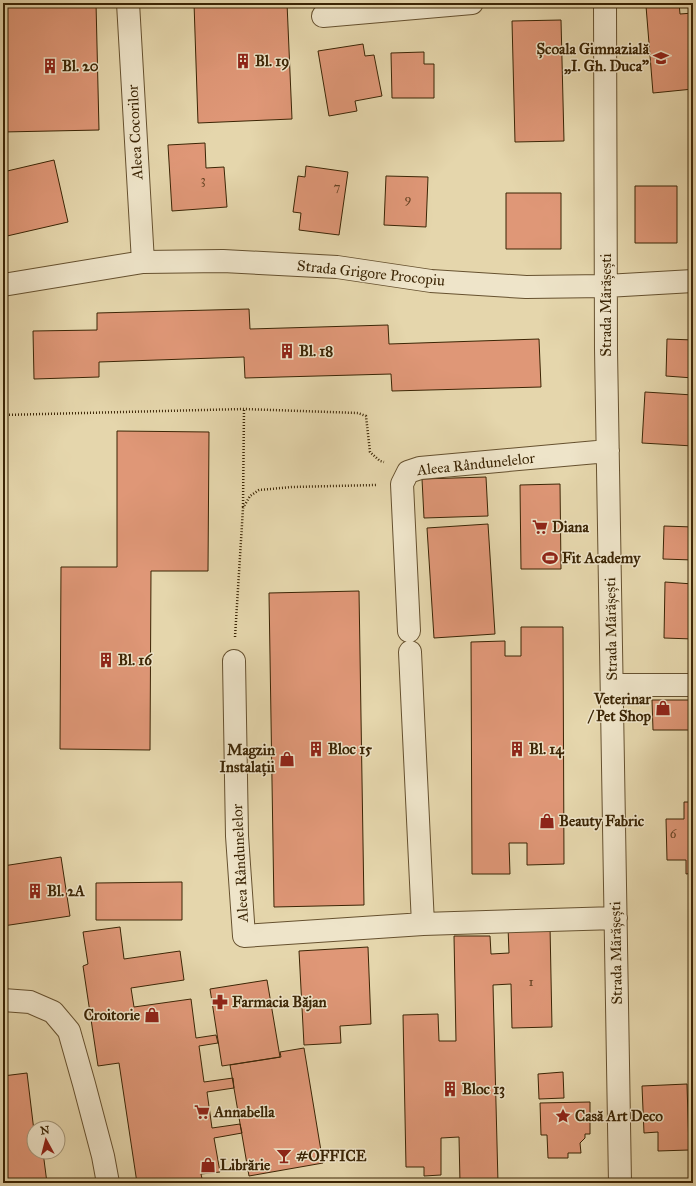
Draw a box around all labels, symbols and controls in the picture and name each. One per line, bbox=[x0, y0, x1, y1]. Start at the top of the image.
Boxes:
place label: Școala Gimnazială „I. Gh. Duca” bbox=[536, 40, 650, 75]
school or university icon: Școala Gimnazială „I. Gh. Duca” bbox=[652, 49, 670, 67]
building icon: Bl. 19 bbox=[234, 52, 252, 70]
place label: Bl. 19 bbox=[255, 52, 289, 71]
building icon: Bl. 20 bbox=[41, 57, 59, 75]
place label: Bl. 20 bbox=[62, 57, 99, 75]
street label: Aleea Cocorilor bbox=[124, 84, 147, 181]
house number: 3 bbox=[200, 172, 206, 188]
house number: 7 bbox=[334, 179, 341, 195]
house number: 9 bbox=[405, 191, 412, 207]
street label: Strada Mărășești bbox=[597, 253, 615, 357]
street label: Strada Grigore Procopiu bbox=[296, 256, 446, 290]
building icon: Bl. 18 bbox=[278, 342, 296, 360]
place label: Bl. 18 bbox=[299, 342, 333, 360]
street label: Aleea Rândunelelor bbox=[415, 449, 536, 479]
supermarket icon: Diana bbox=[531, 518, 549, 536]
place label: Diana bbox=[552, 518, 589, 536]
sports icon: Fit Academy bbox=[541, 549, 559, 567]
place label: Fit Academy bbox=[562, 549, 641, 568]
street label: Strada Mărășești bbox=[601, 577, 621, 681]
building icon: Bl. 16 bbox=[97, 651, 115, 669]
place label: Bl. 16 bbox=[118, 651, 153, 669]
place label: Veterinar / Pet Shop bbox=[587, 690, 651, 726]
shop icon: Veterinar / Pet Shop bbox=[654, 699, 672, 717]
building icon: Bloc 15 bbox=[307, 740, 325, 758]
place label: Bloc 15 bbox=[328, 740, 372, 758]
building icon: Bl. 14 bbox=[508, 740, 526, 758]
place label: Bl. 14 bbox=[529, 740, 564, 759]
place label: Magzin Instalații bbox=[219, 741, 276, 777]
shop icon: Magzin Instalații bbox=[278, 750, 296, 768]
street label: Aleea Rândunelelor bbox=[228, 803, 252, 924]
shop icon: Beauty Fabric bbox=[538, 812, 556, 830]
place label: Beauty Fabric bbox=[559, 812, 645, 831]
house number: 6 bbox=[670, 826, 677, 842]
building icon: Bl. 2A bbox=[26, 882, 44, 900]
place label: Bl. 2A bbox=[47, 882, 86, 900]
street label: Strada Mărășești bbox=[606, 901, 626, 1005]
house number: 1 bbox=[528, 974, 534, 990]
pharmacy icon: Farmacia Băjan bbox=[211, 993, 229, 1011]
place label: Farmacia Băjan bbox=[232, 993, 328, 1012]
place label: Croitorie bbox=[84, 1006, 141, 1024]
shop icon: Croitorie bbox=[143, 1006, 161, 1024]
building icon: Bloc 13 bbox=[441, 1080, 459, 1098]
place label: Bloc 13 bbox=[462, 1080, 505, 1099]
supermarket icon: Annabella bbox=[193, 1103, 211, 1121]
place label: Annabella bbox=[213, 1103, 275, 1121]
place icon: Casă Art Deco bbox=[554, 1107, 572, 1125]
place label: Casă Art Deco bbox=[575, 1107, 663, 1125]
north arrow bbox=[26, 1120, 66, 1160]
text: N bbox=[39, 1123, 51, 1138]
bar icon: #OFFICE bbox=[275, 1147, 293, 1165]
place label: #OFFICE bbox=[296, 1147, 367, 1165]
shop icon: Librărie bbox=[199, 1156, 217, 1174]
place label: Librărie bbox=[220, 1156, 271, 1174]

